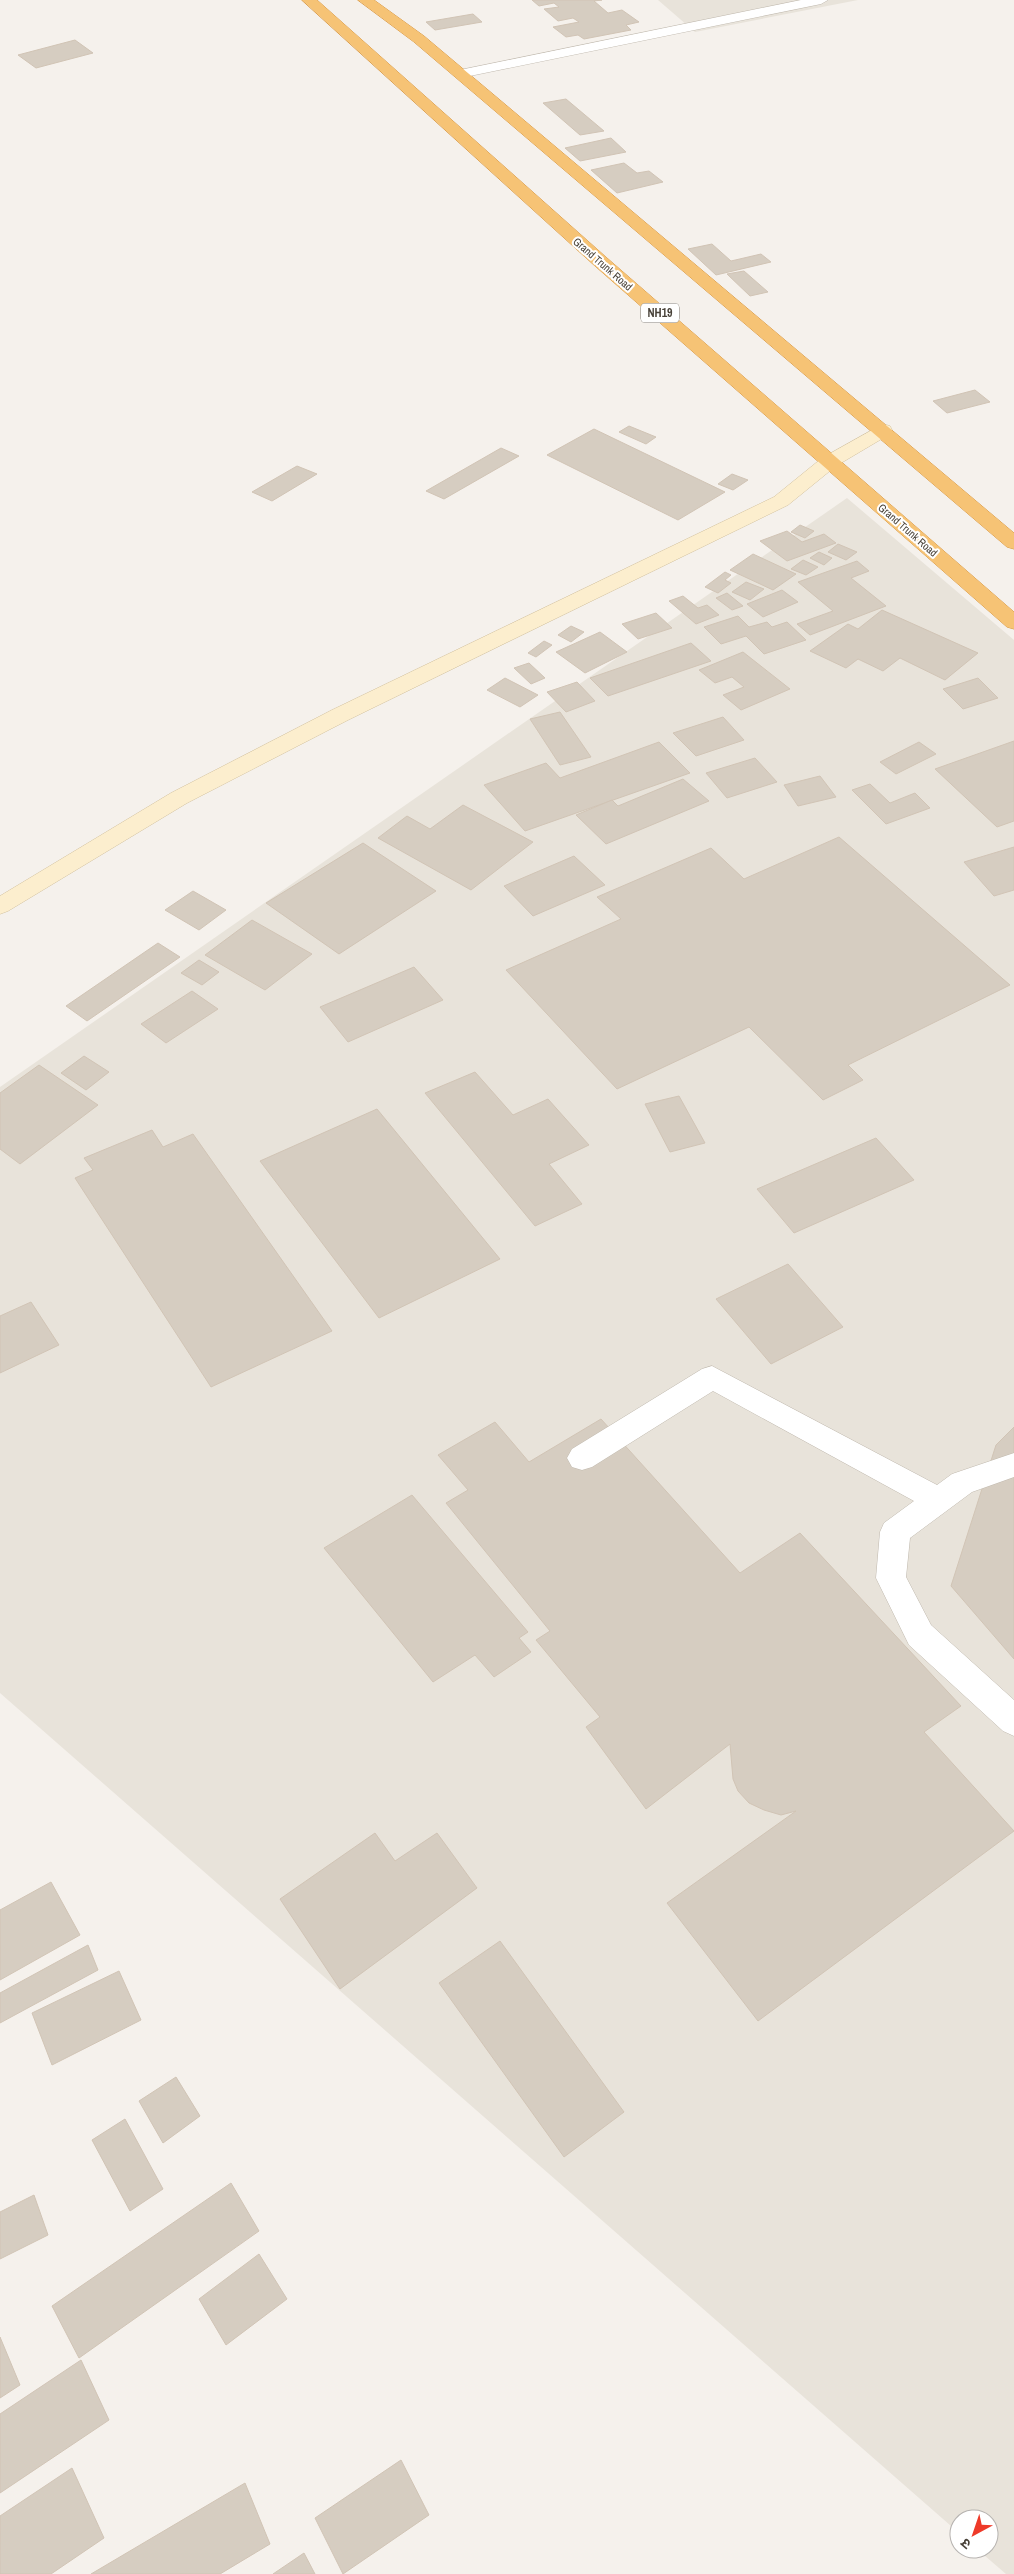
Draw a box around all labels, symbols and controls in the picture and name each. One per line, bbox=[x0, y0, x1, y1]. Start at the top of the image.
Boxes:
street label: Grand Trunk Road bbox=[570, 234, 636, 294]
road number: NH19 bbox=[641, 304, 679, 322]
street label: Grand Trunk Road bbox=[875, 500, 941, 560]
north arrow bbox=[949, 2509, 999, 2559]
text: उ bbox=[956, 2534, 975, 2553]

